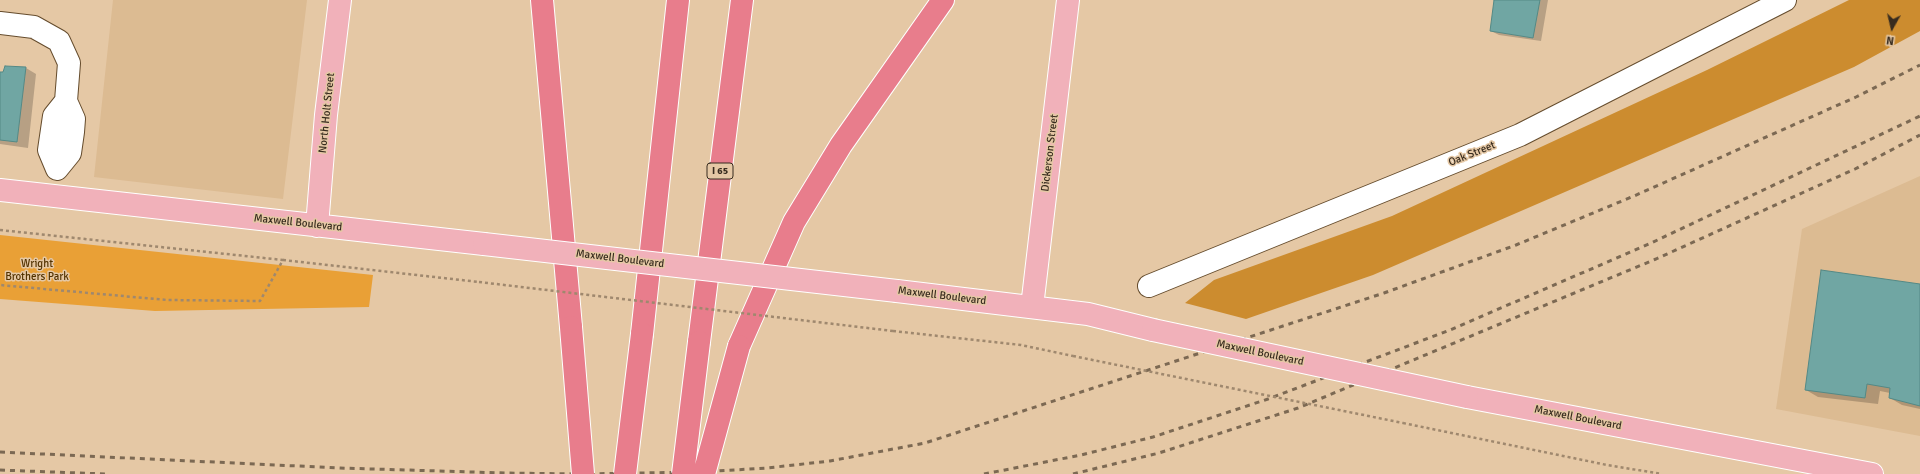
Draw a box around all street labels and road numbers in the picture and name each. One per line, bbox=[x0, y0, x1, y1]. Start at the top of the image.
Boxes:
street label: North Holt Street bbox=[316, 72, 338, 154]
street label: Dickerson Street bbox=[1039, 114, 1061, 192]
street label: Oak Street bbox=[1447, 139, 1497, 169]
road number: I 65 bbox=[707, 163, 733, 179]
street label: Maxwell Boulevard bbox=[253, 212, 343, 234]
street label: Maxwell Boulevard bbox=[575, 247, 665, 271]
street label: Maxwell Boulevard bbox=[897, 284, 987, 308]
street label: Maxwell Boulevard bbox=[1215, 337, 1305, 369]
street label: Maxwell Boulevard bbox=[1533, 403, 1623, 433]

